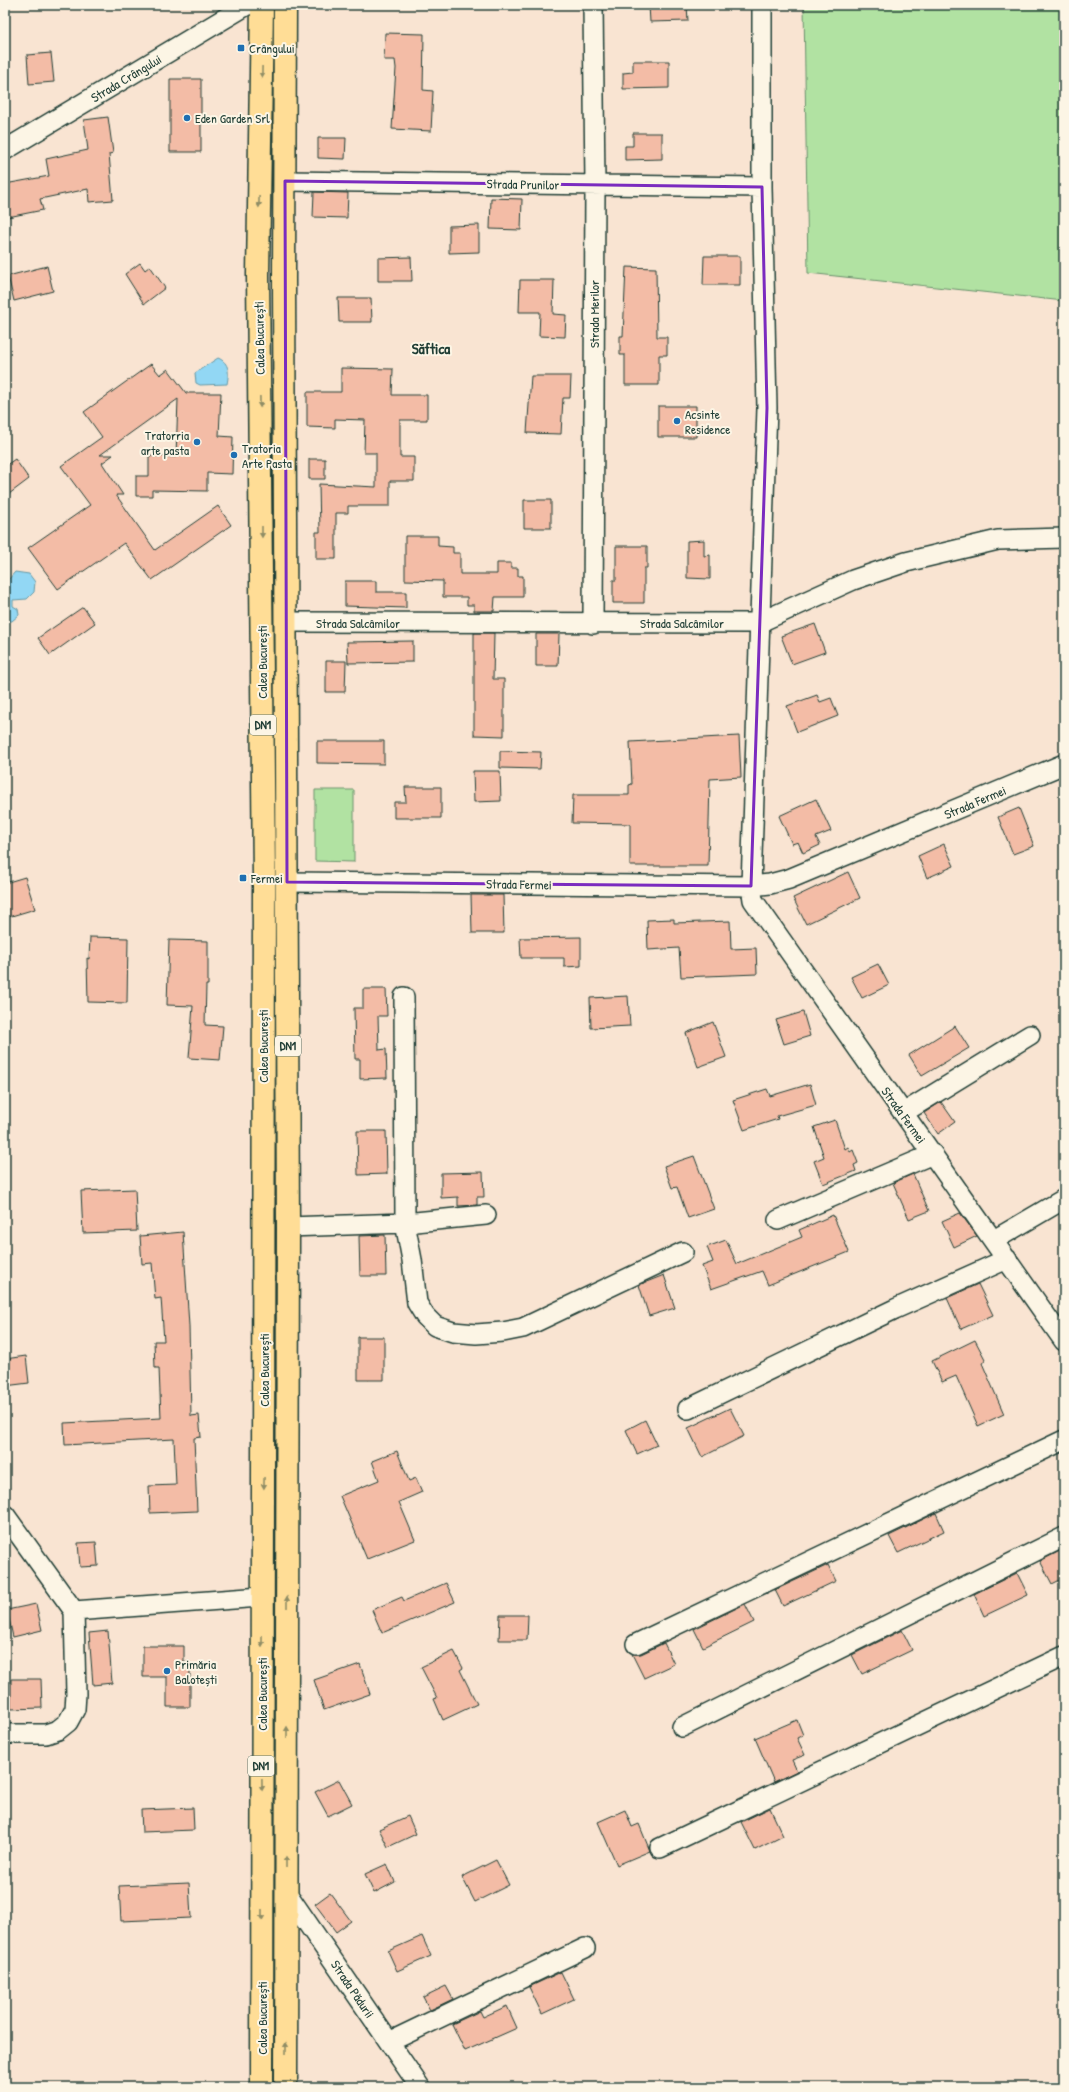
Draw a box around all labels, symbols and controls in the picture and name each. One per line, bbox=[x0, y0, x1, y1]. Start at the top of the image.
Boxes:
place label: Crângului bbox=[249, 39, 295, 57]
marker: Crângului bbox=[236, 43, 246, 53]
street label: Strada Crângului bbox=[87, 50, 165, 106]
one-way arrow bbox=[259, 66, 265, 79]
place label: Eden Garden Srl bbox=[195, 109, 270, 127]
marker: Eden Garden Srl bbox=[182, 113, 192, 123]
street label: Strada Prunilor bbox=[487, 174, 559, 194]
one-way arrow bbox=[256, 196, 262, 209]
street label: Strada Merilor bbox=[585, 280, 603, 348]
street label: Calea București bbox=[249, 301, 269, 375]
district label: Săftica bbox=[412, 338, 450, 359]
one-way arrow bbox=[257, 396, 263, 409]
place label: Acsinte Residence bbox=[685, 405, 730, 438]
marker: Acsinte Residence bbox=[672, 416, 682, 426]
place label: Tratorria arte pasta bbox=[141, 426, 189, 459]
marker: Tratorria arte pasta bbox=[192, 437, 202, 447]
place label: Tratoria Arte Pasta bbox=[242, 439, 292, 472]
marker: Tratoria Arte Pasta bbox=[229, 450, 239, 460]
one-way arrow bbox=[258, 526, 265, 538]
street label: Strada Salcâmilor bbox=[316, 614, 400, 632]
street label: Strada Salcâmilor bbox=[640, 614, 724, 632]
street label: Calea București bbox=[253, 625, 271, 699]
road number: DN1 bbox=[250, 715, 276, 735]
street label: Strada Fermei bbox=[941, 781, 1009, 823]
place label: Fermei bbox=[250, 869, 283, 887]
marker: Fermei bbox=[238, 873, 248, 883]
street label: Strada Fermei bbox=[486, 874, 552, 894]
street label: Calea București bbox=[254, 1009, 272, 1083]
road number: DN1 bbox=[275, 1036, 301, 1056]
street label: Strada Fermei bbox=[877, 1083, 931, 1147]
street label: Calea București bbox=[255, 1333, 273, 1407]
one-way arrow bbox=[261, 1477, 267, 1490]
one-way arrow bbox=[284, 1595, 290, 1608]
one-way arrow bbox=[259, 1635, 265, 1648]
place label: Primăria Balotești bbox=[175, 1655, 217, 1688]
street label: Calea București bbox=[253, 1657, 271, 1731]
marker: Primăria Balotești bbox=[162, 1666, 172, 1676]
one-way arrow bbox=[284, 1725, 290, 1738]
road number: DN1 bbox=[248, 1756, 274, 1776]
one-way arrow bbox=[258, 1779, 265, 1791]
one-way arrow bbox=[283, 1855, 289, 1868]
one-way arrow bbox=[259, 1909, 265, 1922]
street label: Strada Pădurii bbox=[327, 1957, 379, 2021]
street label: Calea București bbox=[253, 1981, 271, 2055]
one-way arrow bbox=[283, 2041, 289, 2054]

